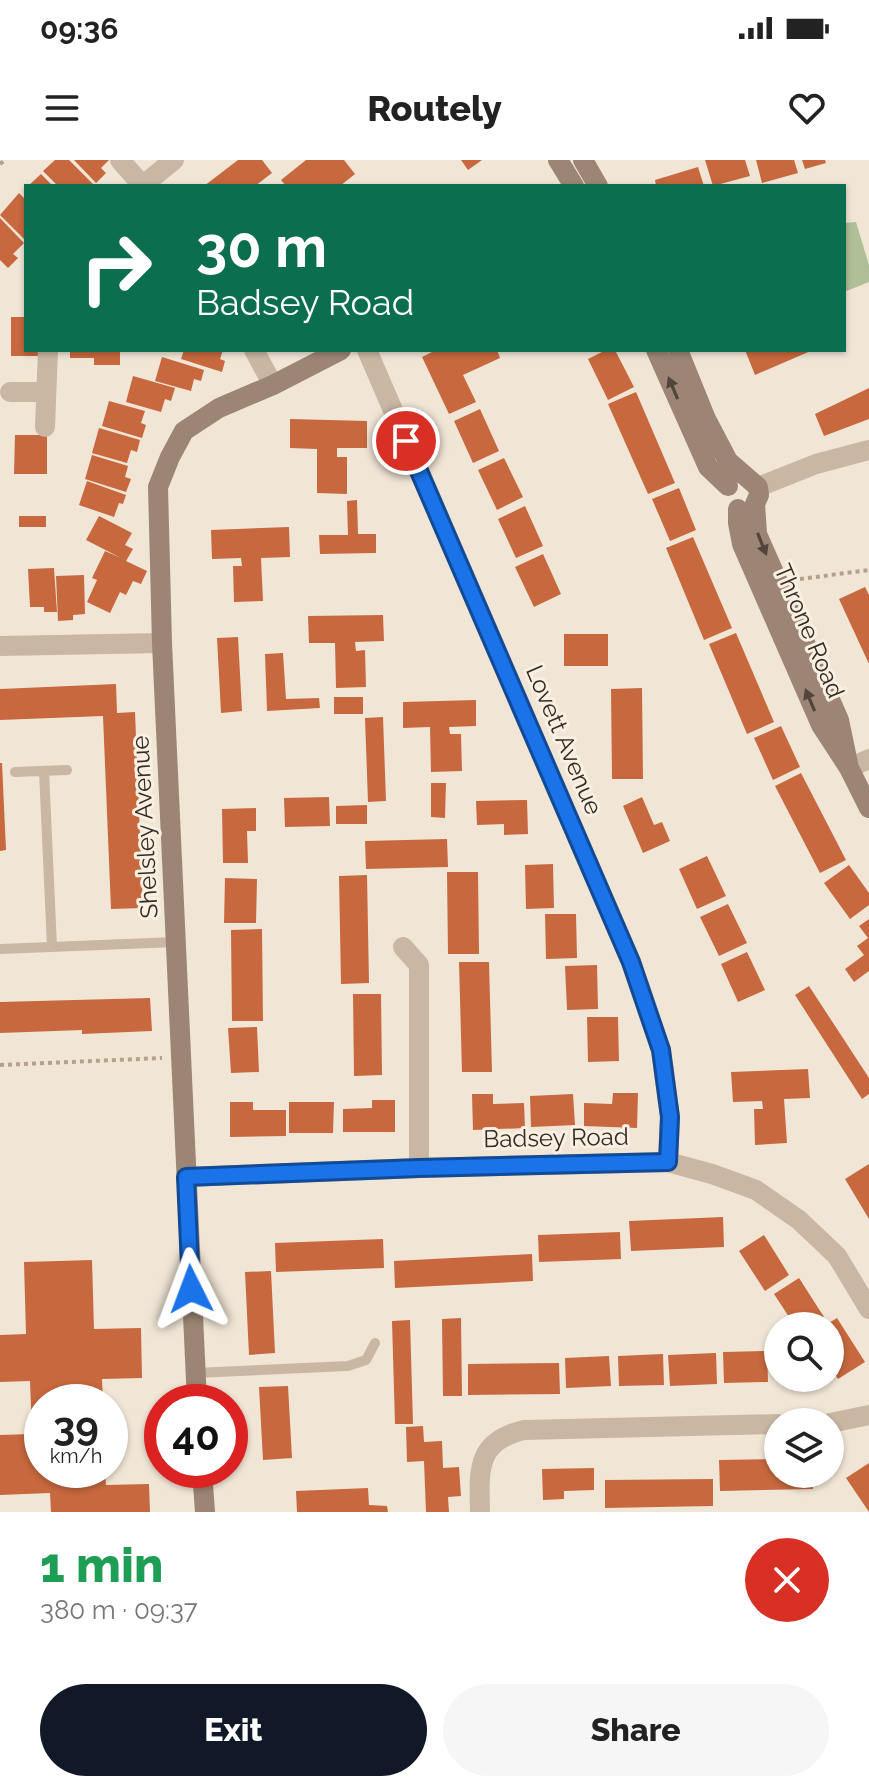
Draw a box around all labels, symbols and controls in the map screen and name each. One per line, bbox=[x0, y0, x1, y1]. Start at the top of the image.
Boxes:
text: 09:36 bbox=[40, 11, 118, 46]
icon: menu bbox=[40, 86, 84, 130]
icon: heart bbox=[785, 86, 829, 130]
text: Routely bbox=[367, 87, 502, 129]
text: 30 m bbox=[196, 214, 327, 280]
icon: right bbox=[64, 216, 168, 320]
text: Badsey Road bbox=[196, 281, 414, 323]
one-way arrow bbox=[666, 376, 679, 400]
pin bbox=[372, 407, 440, 475]
icon: arrive bbox=[384, 419, 428, 463]
one-way arrow bbox=[756, 532, 769, 556]
street label: Throne Road bbox=[768, 559, 851, 702]
street label: Lovett Avenue bbox=[520, 661, 609, 819]
one-way arrow bbox=[804, 689, 817, 712]
street label: Shelsley Avenue bbox=[125, 735, 164, 919]
street label: Badsey Road bbox=[483, 1122, 629, 1153]
position arrow bbox=[149, 1247, 233, 1331]
map controls bbox=[764, 1312, 844, 1488]
button: search bbox=[764, 1312, 844, 1392]
speed limit sign: 40 bbox=[144, 1384, 248, 1488]
text: 39 bbox=[53, 1402, 99, 1449]
button: layers bbox=[764, 1408, 844, 1488]
text: km/h bbox=[50, 1444, 102, 1468]
text: 1 min bbox=[40, 1537, 163, 1593]
button: close bbox=[745, 1538, 829, 1622]
text: 380 m · 09:37 bbox=[40, 1595, 198, 1625]
button: Exit bbox=[40, 1684, 427, 1776]
button: Share bbox=[443, 1684, 829, 1776]

